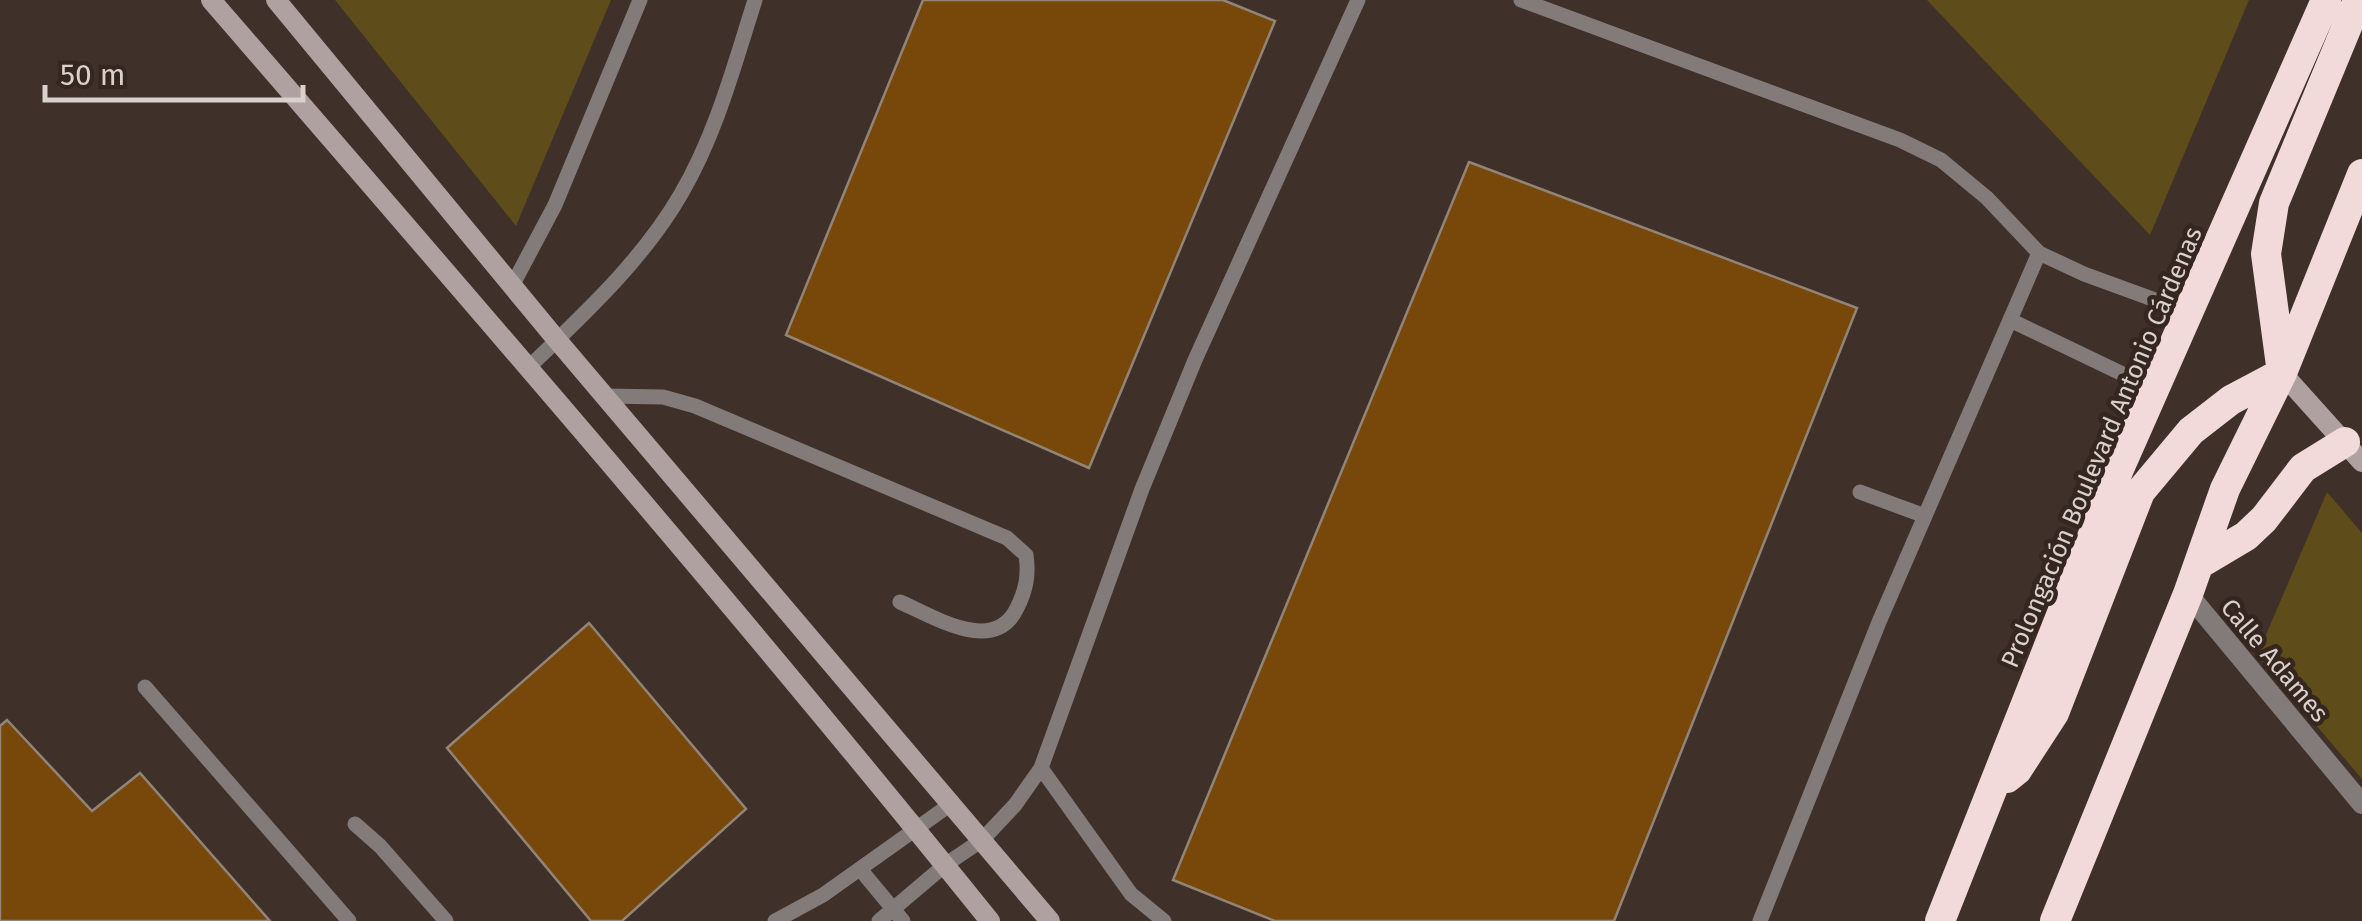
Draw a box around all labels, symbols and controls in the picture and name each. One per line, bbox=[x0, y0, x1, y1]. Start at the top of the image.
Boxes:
scale bar bbox=[45, 40, 302, 102]
text: 50 m bbox=[60, 57, 125, 93]
street label: Prolongación Boulevard Antonio Cárdenas bbox=[1995, 223, 2209, 672]
street label: Calle Adames bbox=[2214, 593, 2334, 728]

